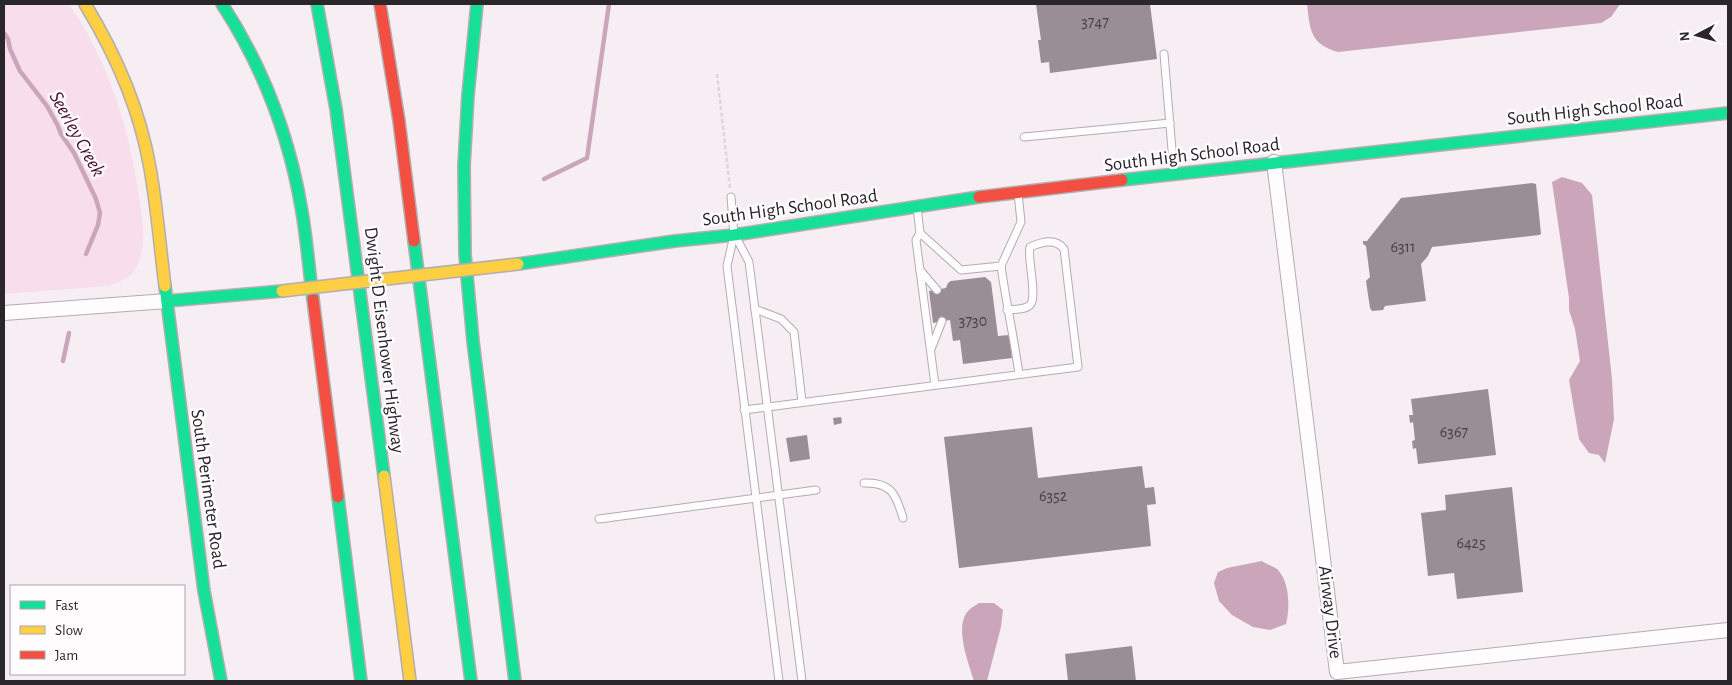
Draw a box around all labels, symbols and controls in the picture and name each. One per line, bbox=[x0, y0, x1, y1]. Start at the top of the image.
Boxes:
north arrow bbox=[1672, 10, 1722, 60]
house number: 3747 bbox=[1081, 14, 1109, 30]
text: N bbox=[1678, 31, 1693, 42]
water label: Seerley Creek bbox=[45, 88, 109, 180]
street label: South High School Road bbox=[1506, 91, 1684, 129]
street label: South High School Road bbox=[1103, 135, 1281, 175]
street label: South High School Road bbox=[701, 186, 879, 230]
street label: Dwight D Eisenhower Highway bbox=[361, 226, 407, 454]
house number: 6311 bbox=[1390, 239, 1416, 255]
house number: 3730 bbox=[959, 313, 987, 329]
street label: South Perimeter Road bbox=[187, 408, 229, 570]
house number: 6367 bbox=[1440, 424, 1468, 440]
house number: 6352 bbox=[1039, 488, 1067, 504]
house number: 6425 bbox=[1456, 535, 1486, 551]
street label: Airway Drive bbox=[1315, 564, 1345, 660]
legend bbox=[10, 585, 185, 675]
text: Fast bbox=[55, 598, 79, 613]
text: Slow bbox=[55, 623, 83, 638]
text: Jam bbox=[55, 648, 78, 663]

